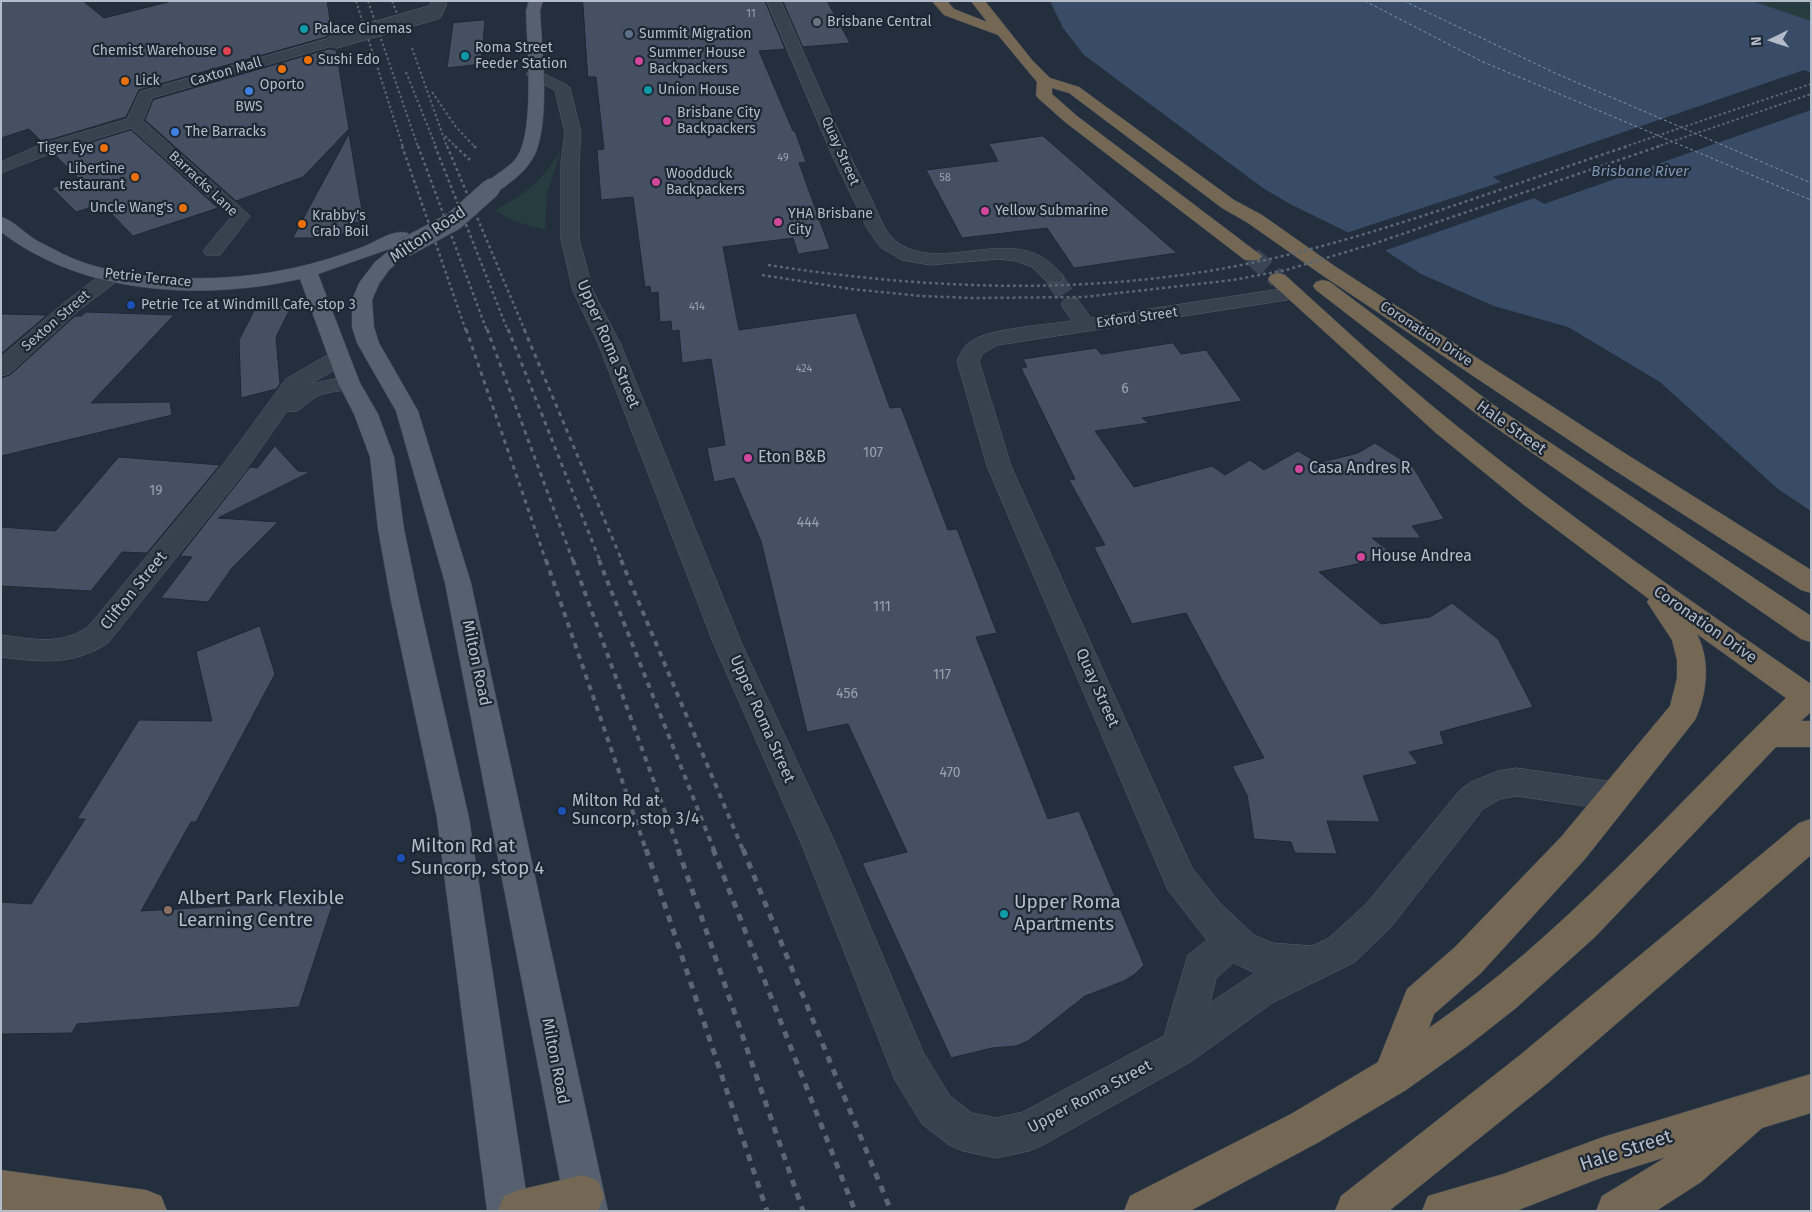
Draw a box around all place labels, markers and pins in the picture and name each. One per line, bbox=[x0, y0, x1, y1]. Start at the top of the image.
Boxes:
place label: Brisbane Central bbox=[827, 14, 932, 30]
marker: Brisbane Central bbox=[811, 16, 823, 28]
place label: Palace Cinemas bbox=[314, 21, 412, 37]
marker: Palace Cinemas bbox=[298, 23, 310, 35]
place label: Summit Migration bbox=[639, 26, 752, 42]
marker: Summit Migration bbox=[623, 28, 635, 40]
place label: Roma Street Feeder Station bbox=[475, 40, 567, 72]
place label: Chemist Warehouse bbox=[92, 43, 217, 59]
marker: Chemist Warehouse bbox=[221, 45, 233, 57]
place label: Summer House Backpackers bbox=[649, 45, 746, 78]
marker: Roma Street Feeder Station bbox=[459, 50, 471, 62]
place label: Sushi Edo bbox=[318, 52, 380, 68]
marker: Sushi Edo bbox=[302, 54, 314, 66]
marker: Summer House Backpackers bbox=[633, 55, 645, 67]
marker: Oporto bbox=[276, 63, 288, 75]
place label: Lick bbox=[135, 73, 160, 89]
marker: Lick bbox=[119, 75, 131, 87]
place label: Oporto bbox=[260, 77, 304, 93]
place label: Union House bbox=[658, 82, 740, 98]
marker: Union House bbox=[642, 84, 654, 96]
marker: BWS bbox=[243, 85, 255, 97]
place label: BWS bbox=[235, 99, 263, 115]
place label: Brisbane City Backpackers bbox=[677, 105, 760, 138]
marker: Brisbane City Backpackers bbox=[661, 115, 673, 127]
place label: The Barracks bbox=[185, 124, 266, 140]
marker: The Barracks bbox=[169, 126, 181, 138]
place label: Tiger Eye bbox=[37, 140, 94, 156]
marker: Tiger Eye bbox=[98, 142, 110, 154]
place label: Libertine restaurant bbox=[59, 161, 125, 193]
place label: Woodduck Backpackers bbox=[666, 166, 745, 198]
marker: Libertine restaurant bbox=[129, 171, 141, 183]
marker: Woodduck Backpackers bbox=[650, 176, 662, 188]
place label: Uncle Wang's bbox=[90, 200, 173, 216]
marker: Uncle Wang's bbox=[177, 202, 189, 214]
place label: Yellow Submarine bbox=[995, 203, 1108, 219]
marker: Yellow Submarine bbox=[979, 205, 991, 217]
place label: YHA Brisbane City bbox=[788, 206, 873, 238]
place label: Krabby's Crab Boil bbox=[312, 208, 369, 240]
marker: YHA Brisbane City bbox=[772, 216, 784, 228]
marker: Krabby's Crab Boil bbox=[296, 218, 308, 230]
place label: Petrie Tce at Windmill Cafe, stop 3 bbox=[141, 297, 356, 313]
marker: Petrie Tce at Windmill Cafe, stop 3 bbox=[125, 299, 137, 311]
place label: Eton B&B bbox=[758, 448, 826, 468]
marker: Eton B&B bbox=[742, 452, 754, 464]
place label: Casa Andres R bbox=[1309, 459, 1411, 479]
marker: Casa Andres R bbox=[1293, 463, 1305, 475]
place label: House Andrea bbox=[1371, 547, 1472, 567]
marker: House Andrea bbox=[1355, 551, 1367, 563]
place label: Milton Rd at Suncorp, stop 3/4 bbox=[572, 792, 699, 830]
marker: Milton Rd at Suncorp, stop 3/4 bbox=[556, 805, 568, 817]
place label: Milton Rd at Suncorp, stop 4 bbox=[411, 836, 544, 880]
marker: Milton Rd at Suncorp, stop 4 bbox=[395, 852, 407, 864]
place label: Albert Park Flexible Learning Centre bbox=[178, 888, 344, 932]
place label: Upper Roma Apartments bbox=[1014, 892, 1121, 936]
marker: Albert Park Flexible Learning Centre bbox=[162, 904, 174, 916]
marker: Upper Roma Apartments bbox=[998, 908, 1010, 920]

